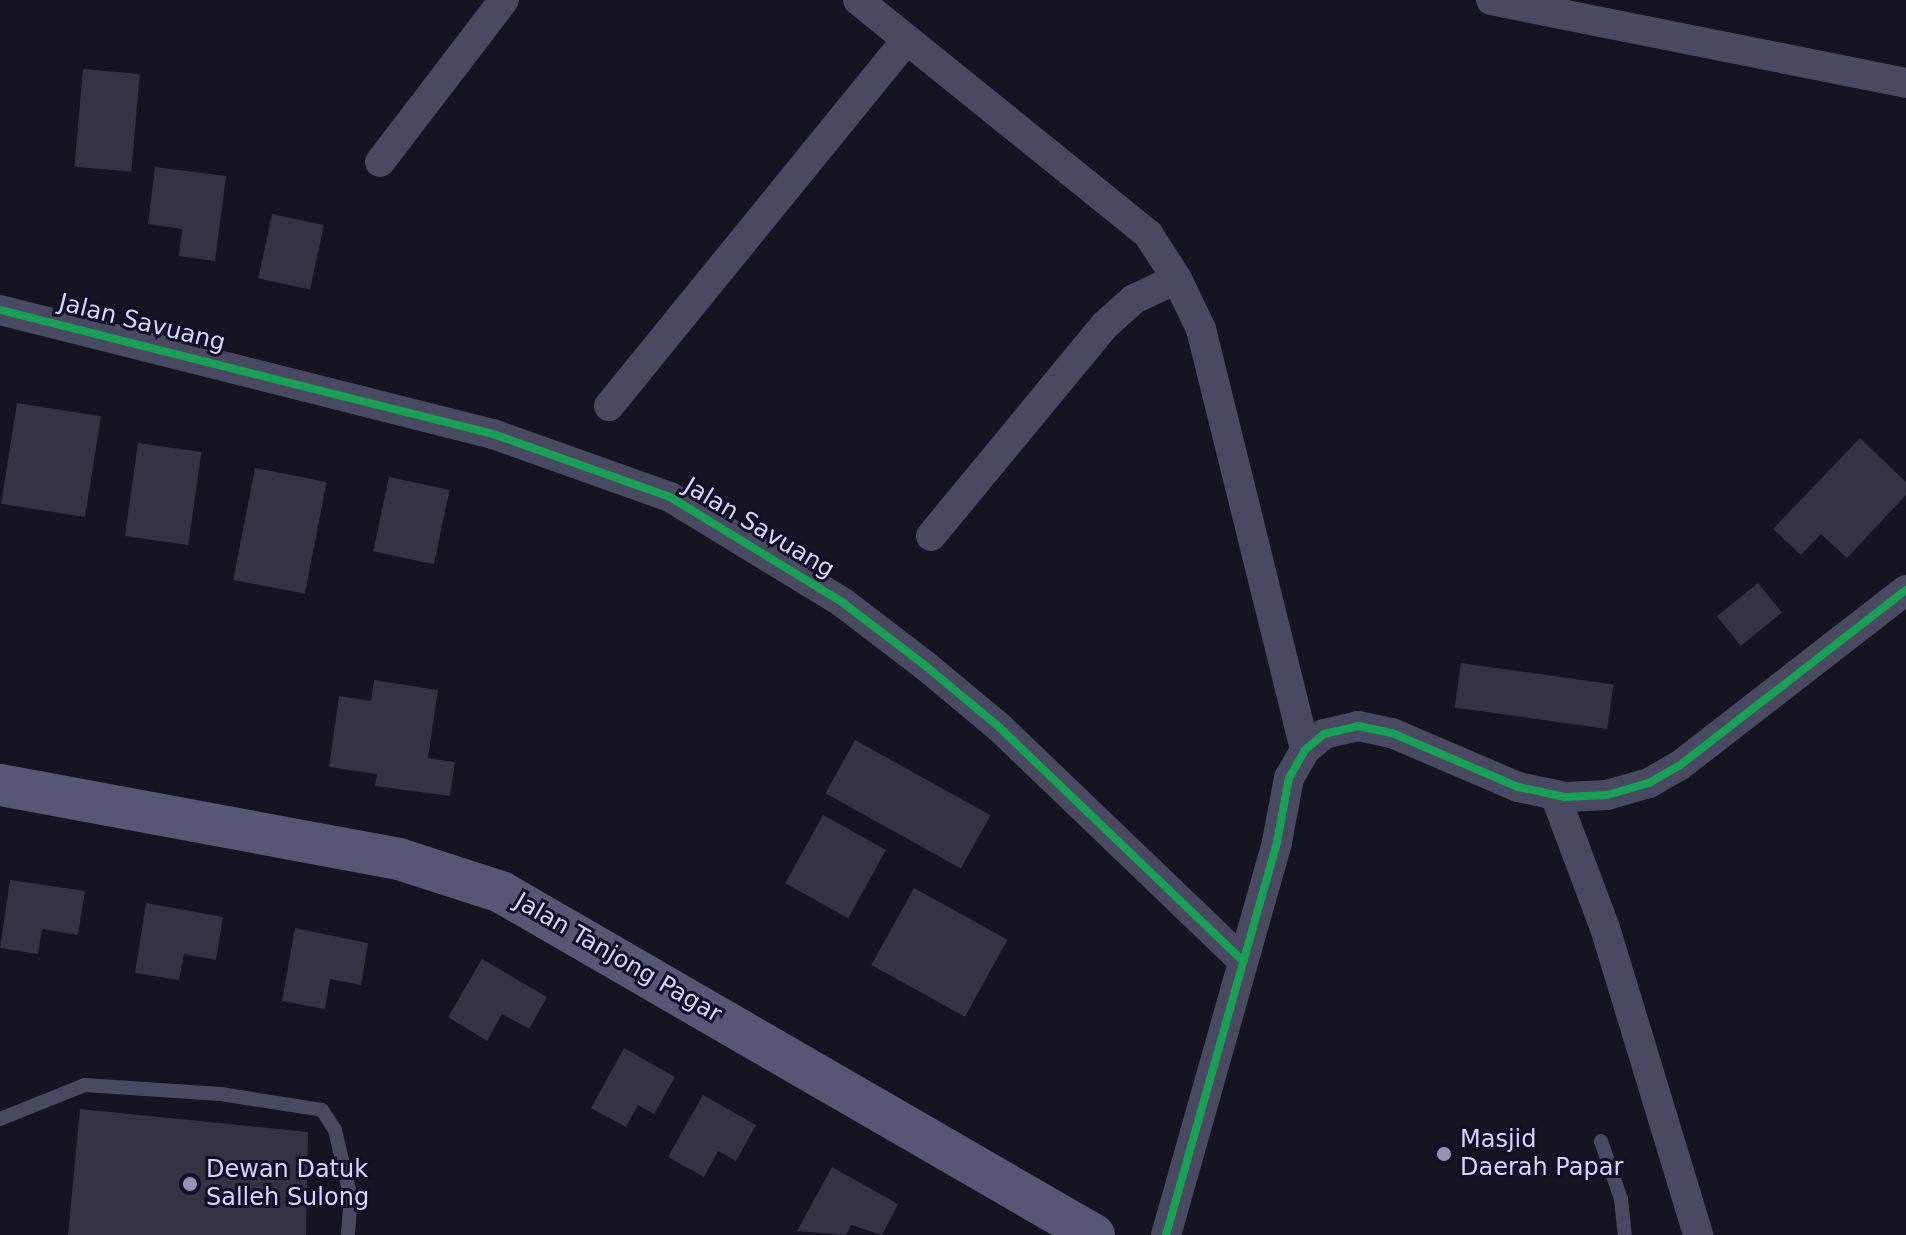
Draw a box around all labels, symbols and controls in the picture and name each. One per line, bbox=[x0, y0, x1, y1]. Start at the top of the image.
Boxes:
street label: Jalan Savuang bbox=[56, 288, 228, 358]
street label: Jalan Savuang bbox=[679, 472, 839, 584]
street label: Jalan Tanjong Pagar bbox=[510, 887, 726, 1029]
place label: Masjid Daerah Papar bbox=[1460, 1126, 1623, 1182]
marker: Masjid Daerah Papar bbox=[1435, 1145, 1453, 1163]
place label: Dewan Datuk Salleh Sulong bbox=[206, 1156, 369, 1212]
marker: Dewan Datuk Salleh Sulong bbox=[181, 1175, 199, 1193]

